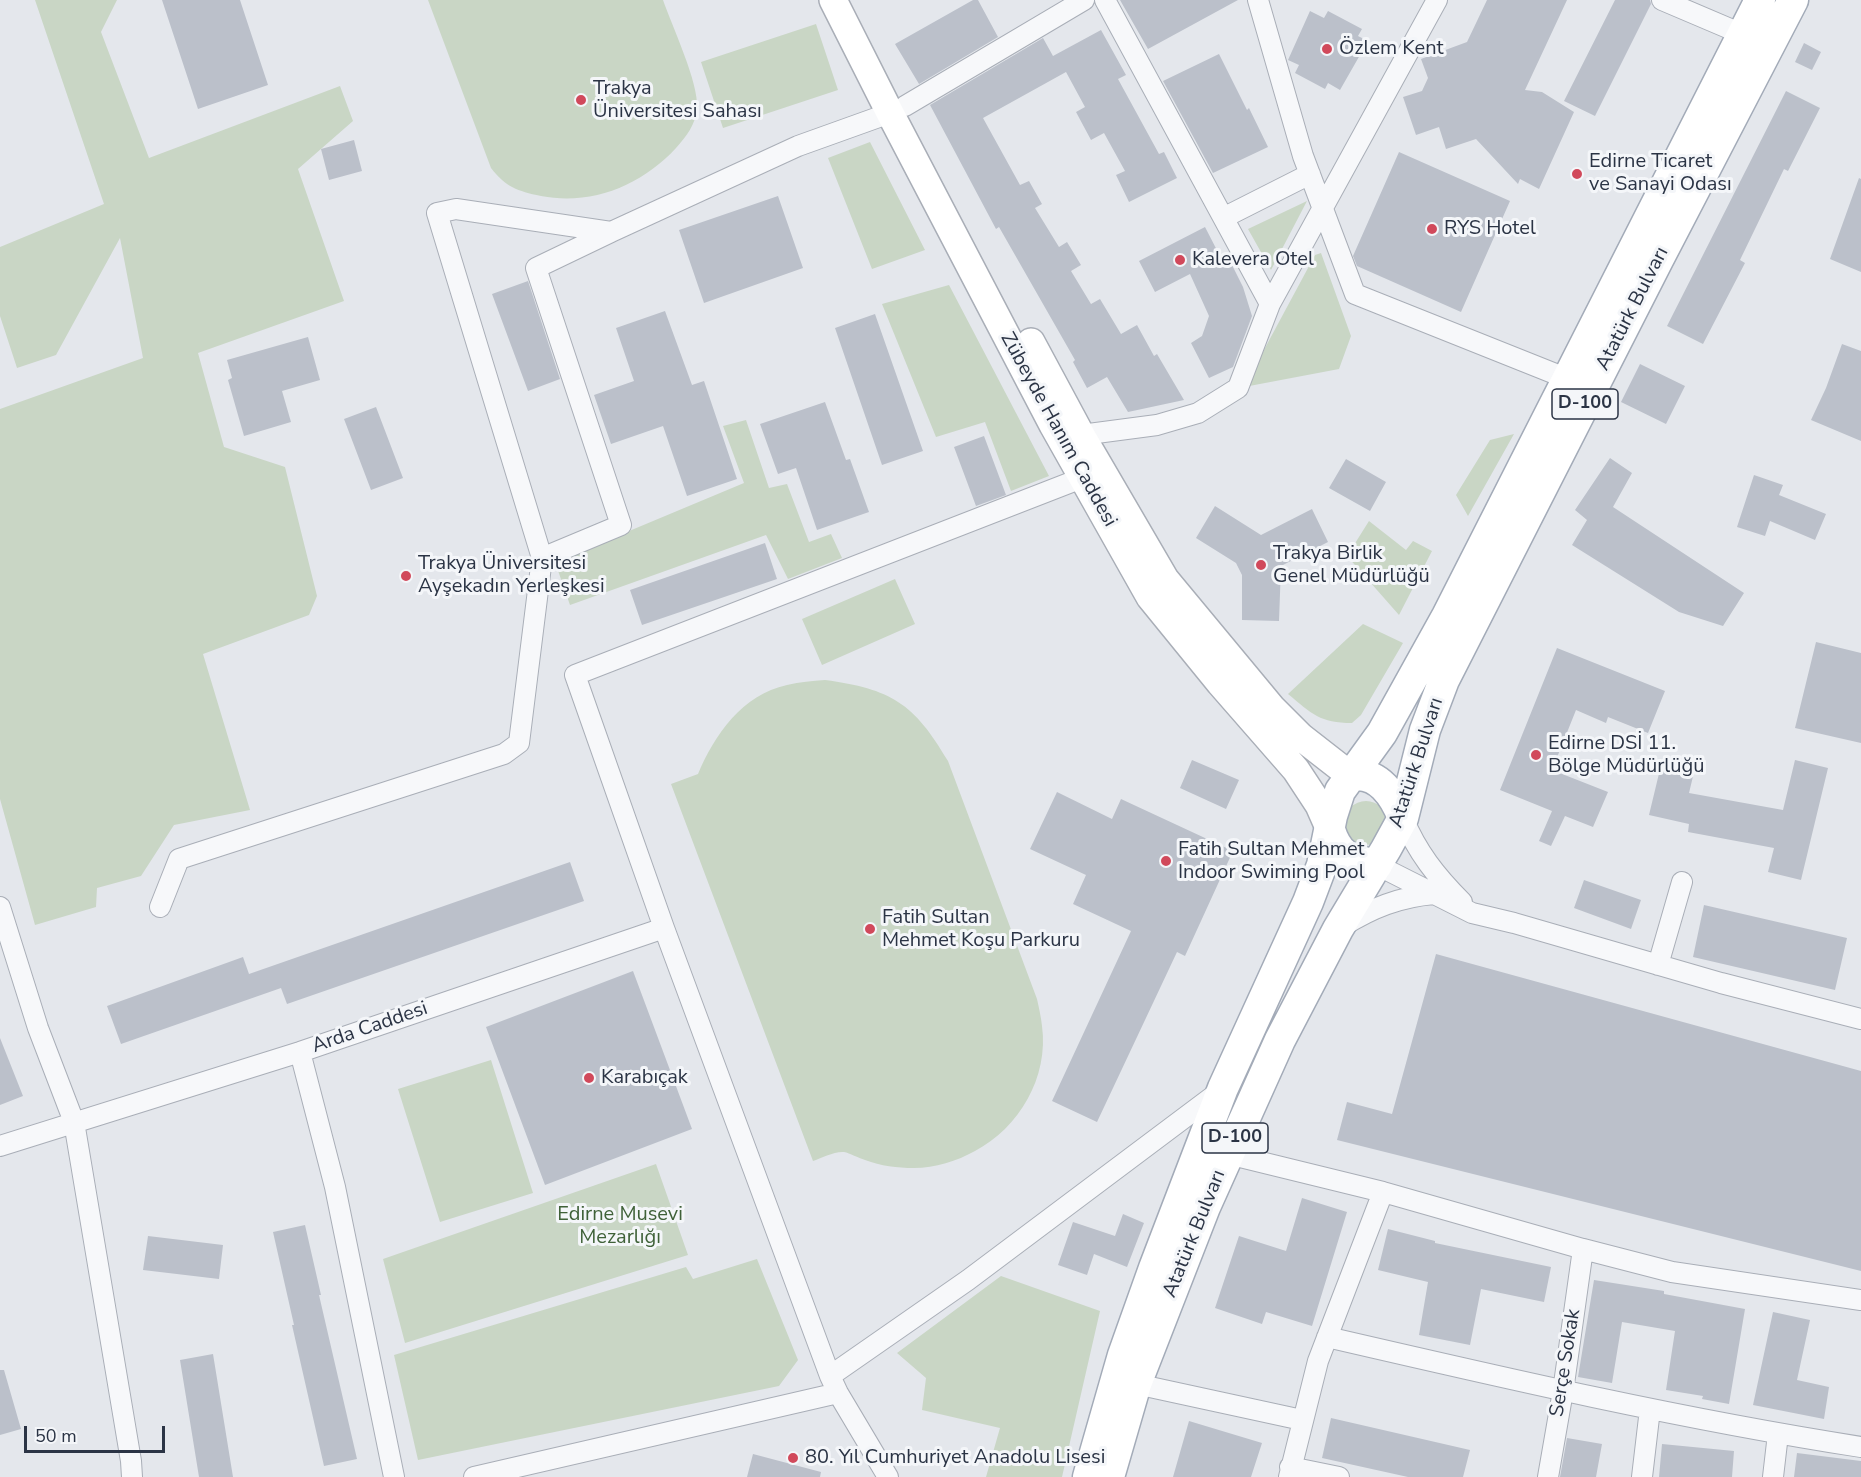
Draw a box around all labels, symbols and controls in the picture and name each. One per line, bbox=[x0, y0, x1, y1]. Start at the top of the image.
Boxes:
place label: Özlem Kent bbox=[1339, 37, 1444, 61]
marker: Özlem Kent bbox=[1320, 42, 1334, 56]
place label: Trakya Üniversitesi Sahası bbox=[593, 77, 762, 124]
marker: Trakya Üniversitesi Sahası bbox=[574, 93, 588, 107]
place label: Edirne Ticaret ve Sanayi Odası bbox=[1589, 150, 1732, 197]
marker: Edirne Ticaret ve Sanayi Odası bbox=[1570, 167, 1584, 181]
place label: RYS Hotel bbox=[1444, 217, 1536, 241]
marker: RYS Hotel bbox=[1425, 222, 1439, 236]
street label: Atatürk Bulvarı bbox=[1592, 243, 1674, 375]
place label: Kalevera Otel bbox=[1192, 248, 1314, 272]
marker: Kalevera Otel bbox=[1173, 253, 1187, 267]
street label: Zübeyde Hanım Caddesi bbox=[995, 329, 1121, 531]
road number: D-100 bbox=[1552, 389, 1618, 419]
place label: Trakya Birlik Genel Müdürlüğü bbox=[1273, 542, 1430, 589]
place label: Trakya Üniversitesi Ayşekadın Yerleşkesi bbox=[418, 552, 605, 599]
marker: Trakya Birlik Genel Müdürlüğü bbox=[1254, 558, 1268, 572]
marker: Trakya Üniversitesi Ayşekadın Yerleşkesi bbox=[399, 569, 413, 583]
street label: Atatürk Bulvarı bbox=[1385, 695, 1449, 831]
place label: Edirne DSİ 11. Bölge Müdürlüğü bbox=[1548, 732, 1704, 779]
marker: Edirne DSİ 11. Bölge Müdürlüğü bbox=[1529, 748, 1543, 762]
place label: Fatih Sultan Mehmet Indoor Swiming Pool bbox=[1178, 838, 1365, 885]
marker: Fatih Sultan Mehmet Indoor Swiming Pool bbox=[1159, 854, 1173, 868]
place label: Fatih Sultan Mehmet Koşu Parkuru bbox=[882, 906, 1080, 953]
marker: Fatih Sultan Mehmet Koşu Parkuru bbox=[863, 922, 877, 936]
street label: Arda Caddesi bbox=[309, 997, 431, 1059]
place label: Karabıçak bbox=[601, 1066, 688, 1090]
marker: Karabıçak bbox=[582, 1071, 596, 1085]
road number: D-100 bbox=[1202, 1123, 1268, 1153]
street label: Atatürk Bulvarı bbox=[1159, 1167, 1231, 1301]
park label: Edirne Musevi Mezarlığı bbox=[557, 1203, 683, 1250]
street label: Serçe Sokak bbox=[1546, 1307, 1586, 1419]
scale bar bbox=[27, 1414, 168, 1452]
text: 50 m bbox=[35, 1424, 77, 1448]
place label: 80. Yıl Cumhuriyet Anadolu Lisesi bbox=[805, 1446, 1105, 1470]
marker: 80. Yıl Cumhuriyet Anadolu Lisesi bbox=[786, 1451, 800, 1465]

